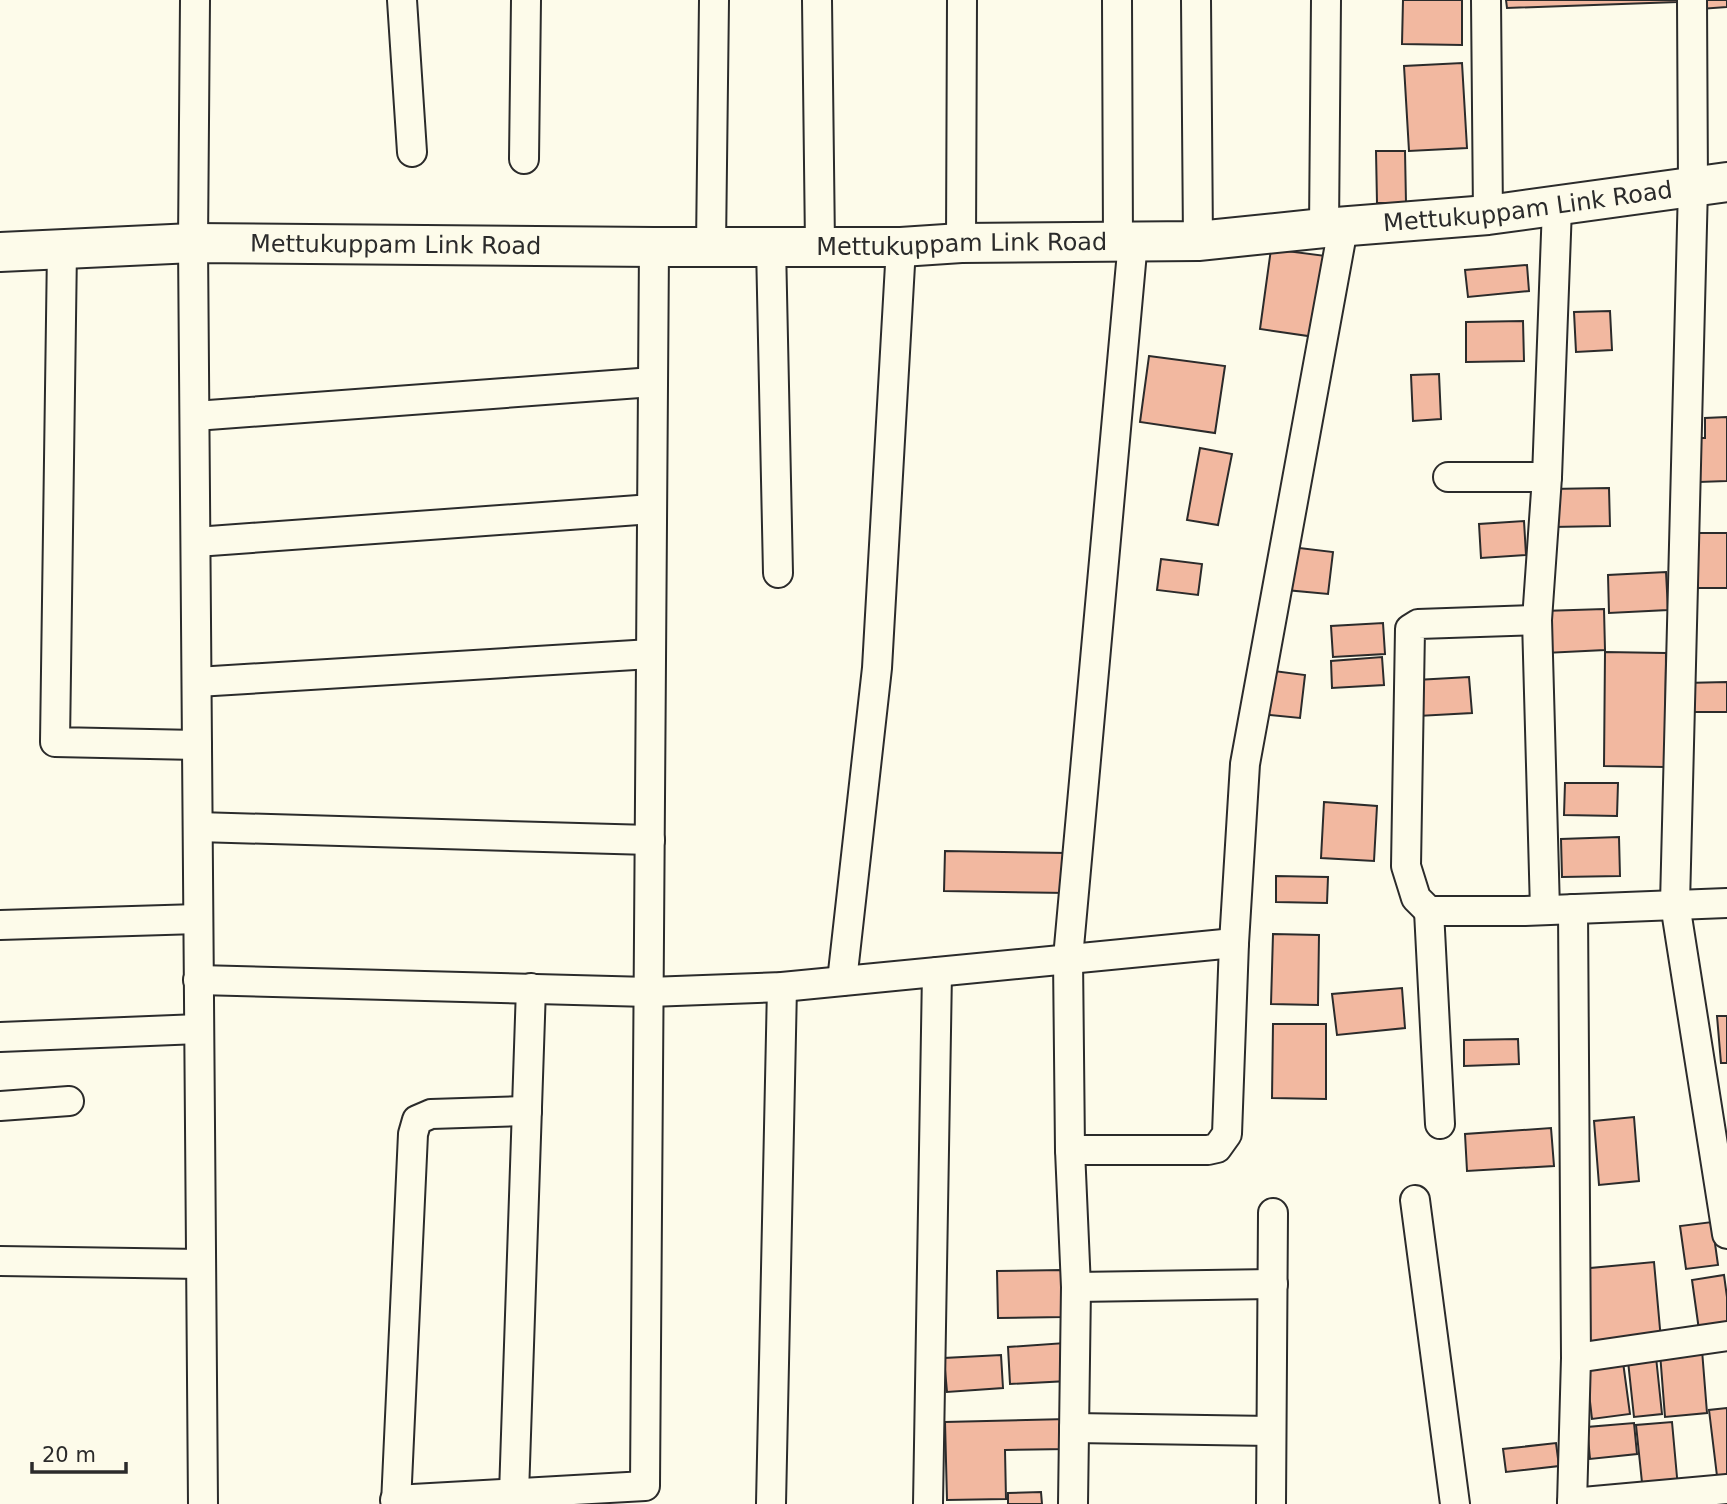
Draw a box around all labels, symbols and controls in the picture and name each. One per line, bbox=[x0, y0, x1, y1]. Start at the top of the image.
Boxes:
street label: Mettukuppam Link Road bbox=[1382, 176, 1674, 237]
street label: Mettukuppam Link Road bbox=[816, 228, 1107, 261]
street label: Mettukuppam Link Road bbox=[250, 229, 542, 260]
scale bar bbox=[32, 1430, 126, 1474]
text: 20 m bbox=[42, 1443, 96, 1467]

